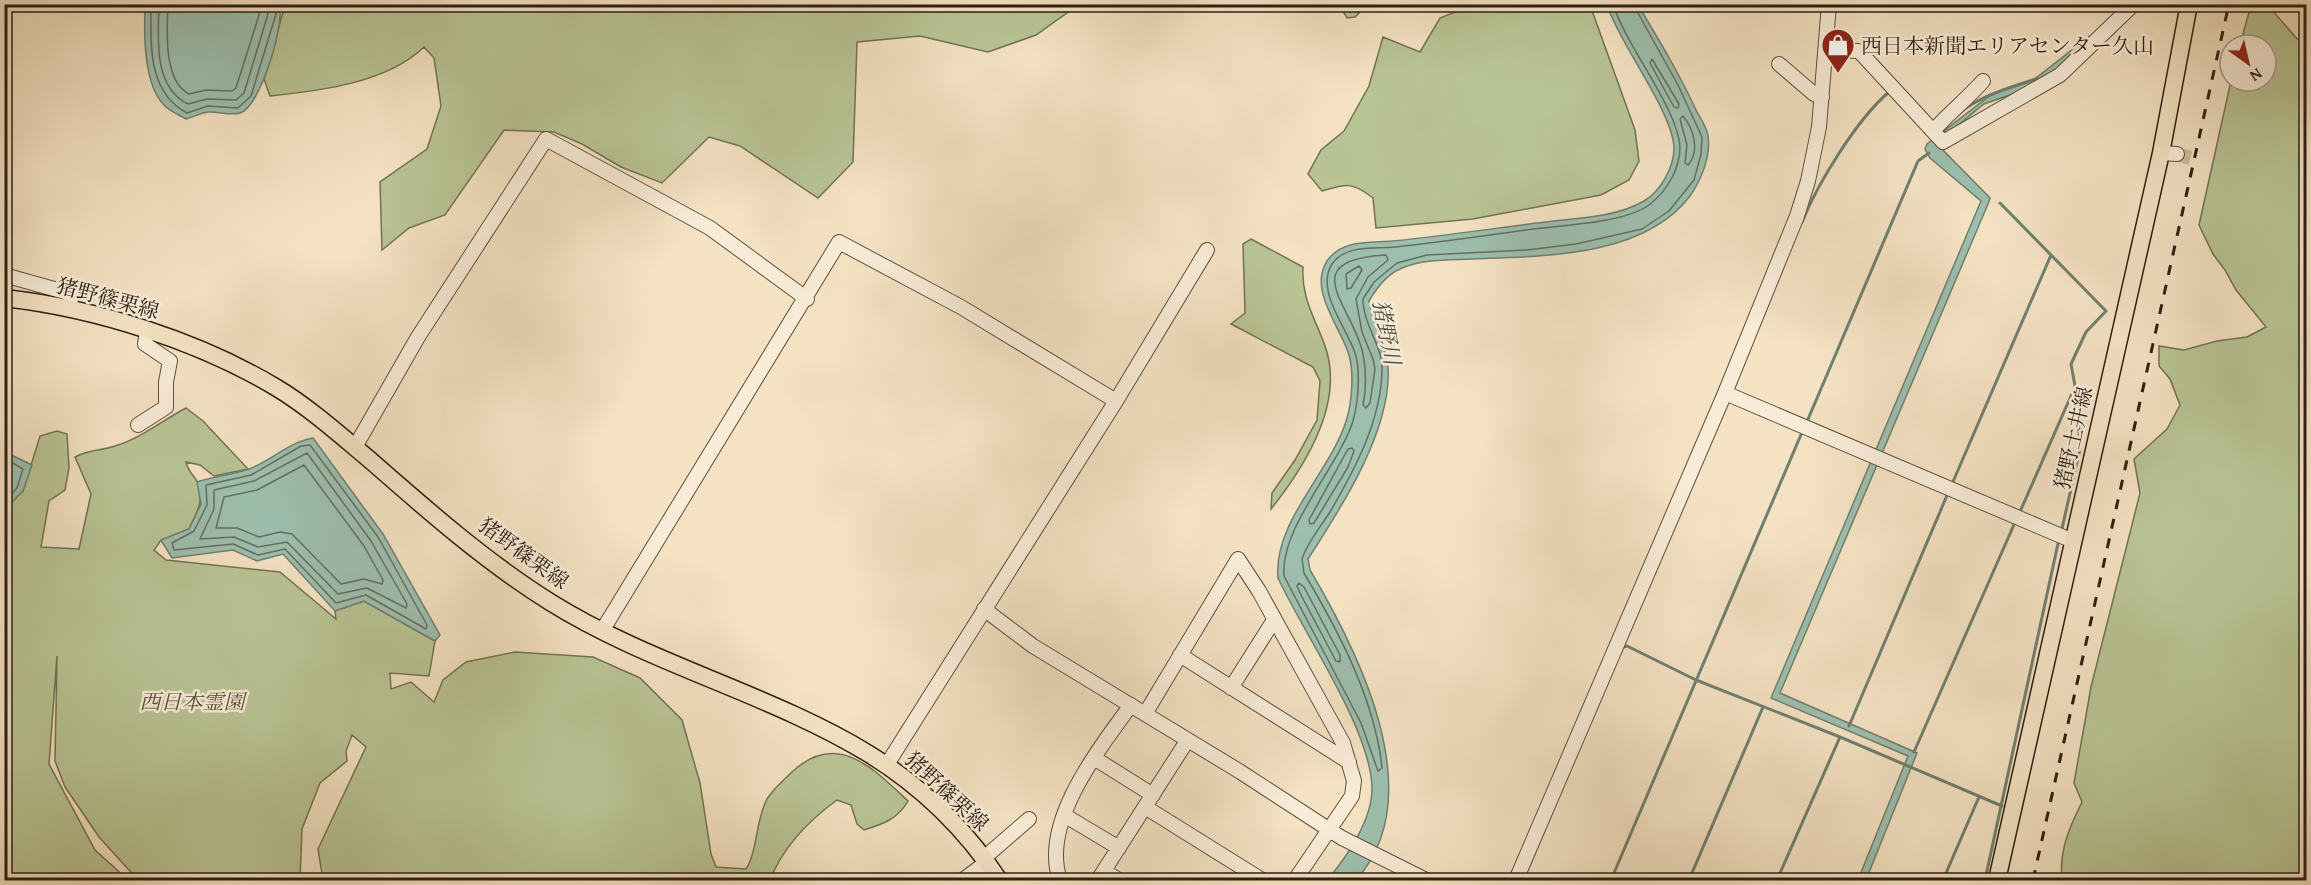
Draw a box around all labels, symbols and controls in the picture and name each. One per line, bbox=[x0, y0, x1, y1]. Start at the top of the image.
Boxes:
shop icon: 西日本新聞エリアセンター久山 bbox=[1820, 27, 1856, 74]
place label: 西日本新聞エリアセンター久山 bbox=[1861, 30, 2154, 61]
north arrow bbox=[2218, 33, 2278, 93]
text: N bbox=[2245, 62, 2268, 89]
street label: 猪野篠栗線 bbox=[53, 269, 163, 327]
water label: 猪野川 bbox=[1365, 297, 1409, 369]
street label: 猪野土井線 bbox=[2046, 383, 2100, 493]
street label: 猪野篠栗線 bbox=[472, 510, 576, 596]
park label: 西日本霊園 bbox=[140, 686, 247, 717]
street label: 猪野篠栗線 bbox=[898, 744, 996, 838]

